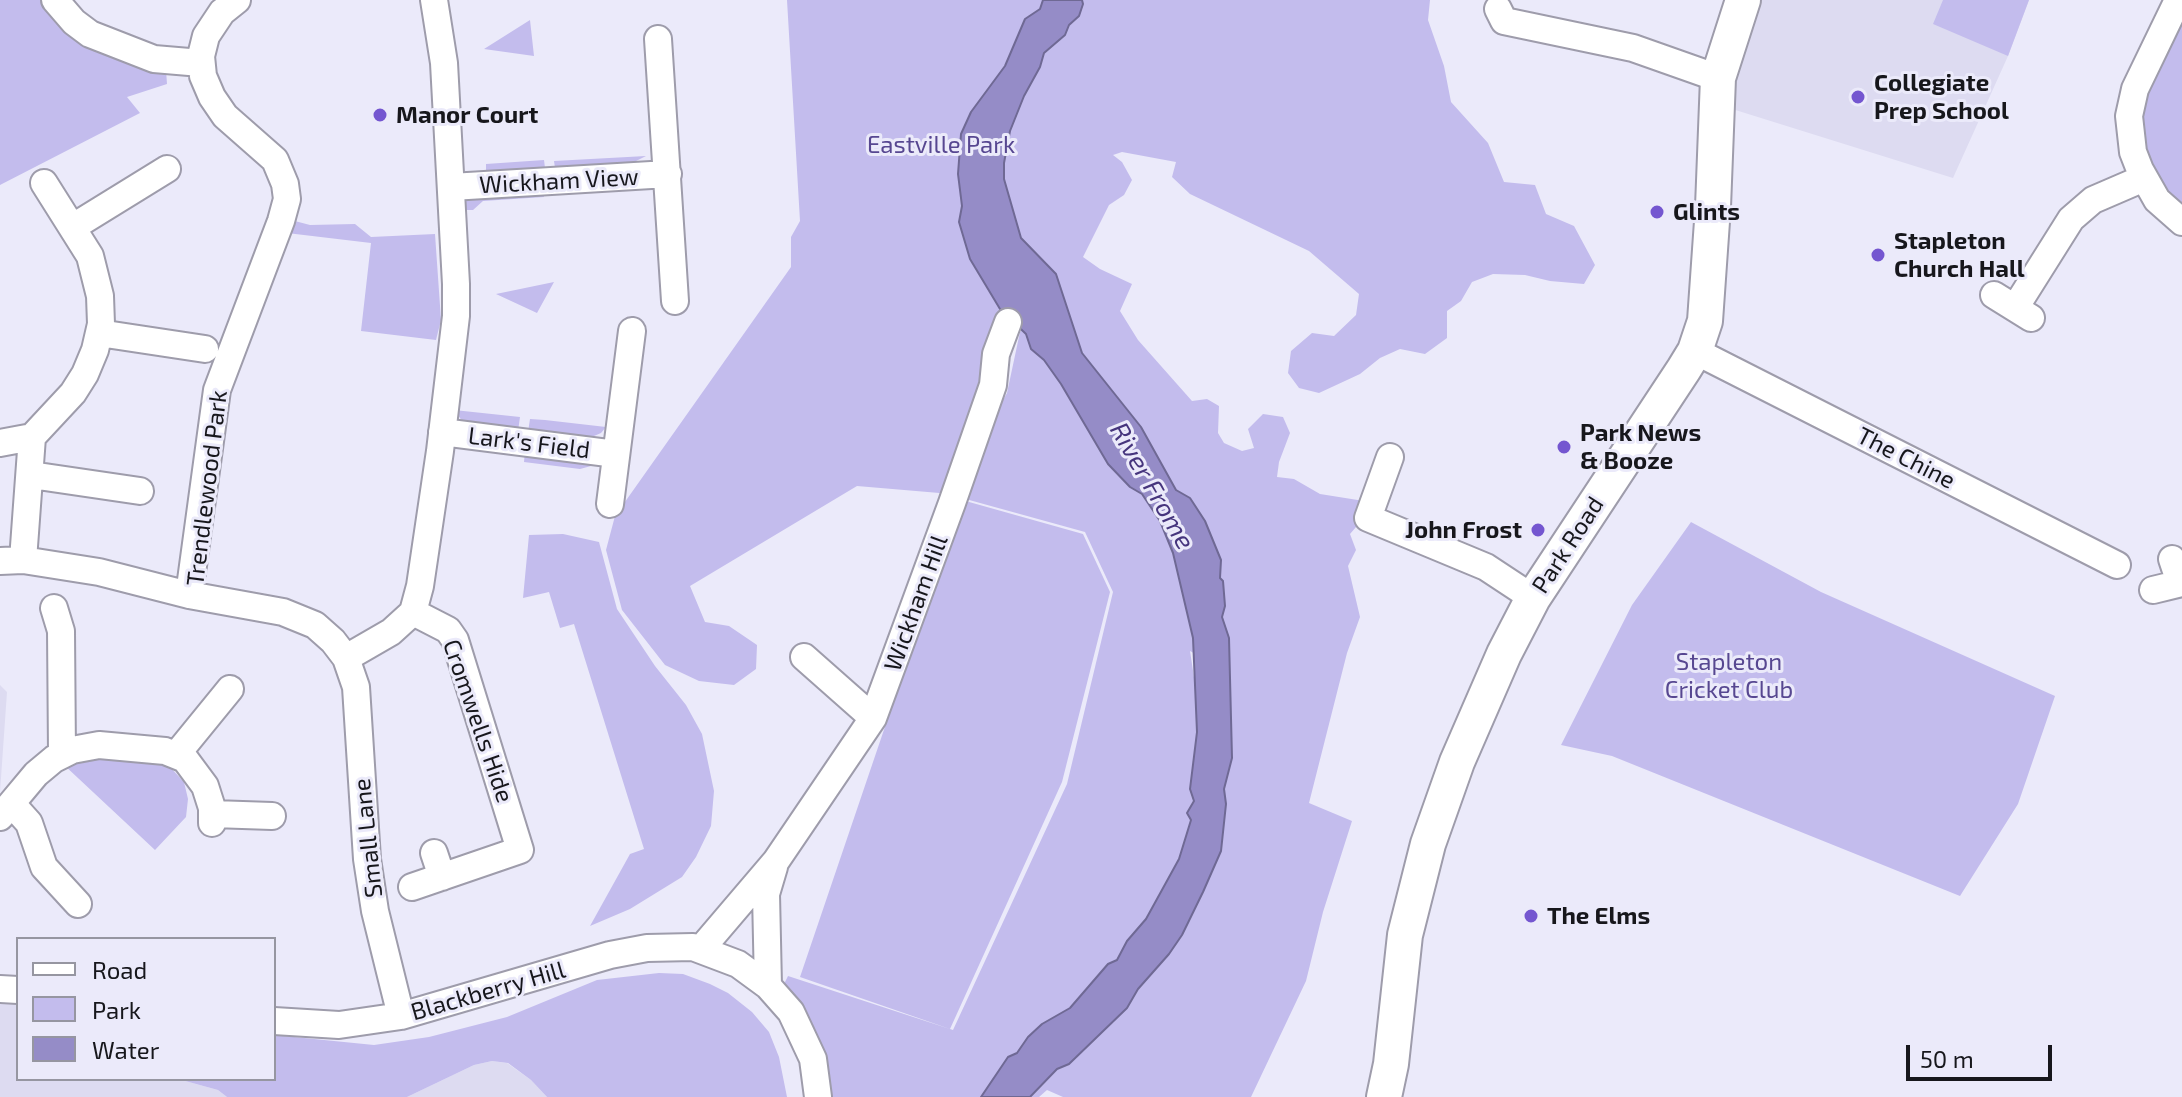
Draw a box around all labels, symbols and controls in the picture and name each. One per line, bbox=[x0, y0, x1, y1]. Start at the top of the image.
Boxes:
place label: Collegiate Prep School bbox=[1874, 69, 2009, 125]
marker: Collegiate Prep School bbox=[1849, 88, 1867, 106]
place label: Manor Court bbox=[396, 101, 538, 129]
marker: Manor Court bbox=[371, 106, 389, 124]
park label: Eastville Park bbox=[867, 131, 1015, 159]
street label: Wickham View bbox=[479, 162, 639, 200]
place label: Glints bbox=[1673, 198, 1740, 226]
marker: Glints bbox=[1648, 203, 1666, 221]
place label: Stapleton Church Hall bbox=[1894, 227, 2025, 283]
marker: Stapleton Church Hall bbox=[1869, 246, 1887, 264]
street label: Trendlewood Park bbox=[181, 389, 233, 587]
water label: River Frome bbox=[1103, 417, 1201, 555]
place label: Park News & Booze bbox=[1580, 419, 1701, 475]
street label: Lark's Field bbox=[466, 421, 592, 465]
street label: The Chine bbox=[1852, 421, 1960, 495]
marker: Park News & Booze bbox=[1555, 438, 1573, 456]
street label: Park Road bbox=[1526, 491, 1610, 599]
place label: John Frost bbox=[1405, 516, 1522, 544]
marker: John Frost bbox=[1529, 521, 1547, 539]
street label: Wickham Hill bbox=[878, 531, 954, 675]
street label: Cromwells Hide bbox=[437, 636, 519, 806]
park label: Stapleton Cricket Club bbox=[1665, 648, 1793, 704]
street label: Small Lane bbox=[347, 777, 389, 899]
place label: The Elms bbox=[1547, 902, 1650, 930]
marker: The Elms bbox=[1522, 907, 1540, 925]
legend bbox=[16, 937, 276, 1081]
text: Road bbox=[92, 955, 147, 984]
street label: Blackberry Hill bbox=[407, 955, 569, 1027]
text: Park bbox=[92, 995, 141, 1024]
scale bar bbox=[1910, 1029, 2056, 1079]
text: Water bbox=[92, 1035, 159, 1064]
text: 50 m bbox=[1920, 1044, 1974, 1073]

